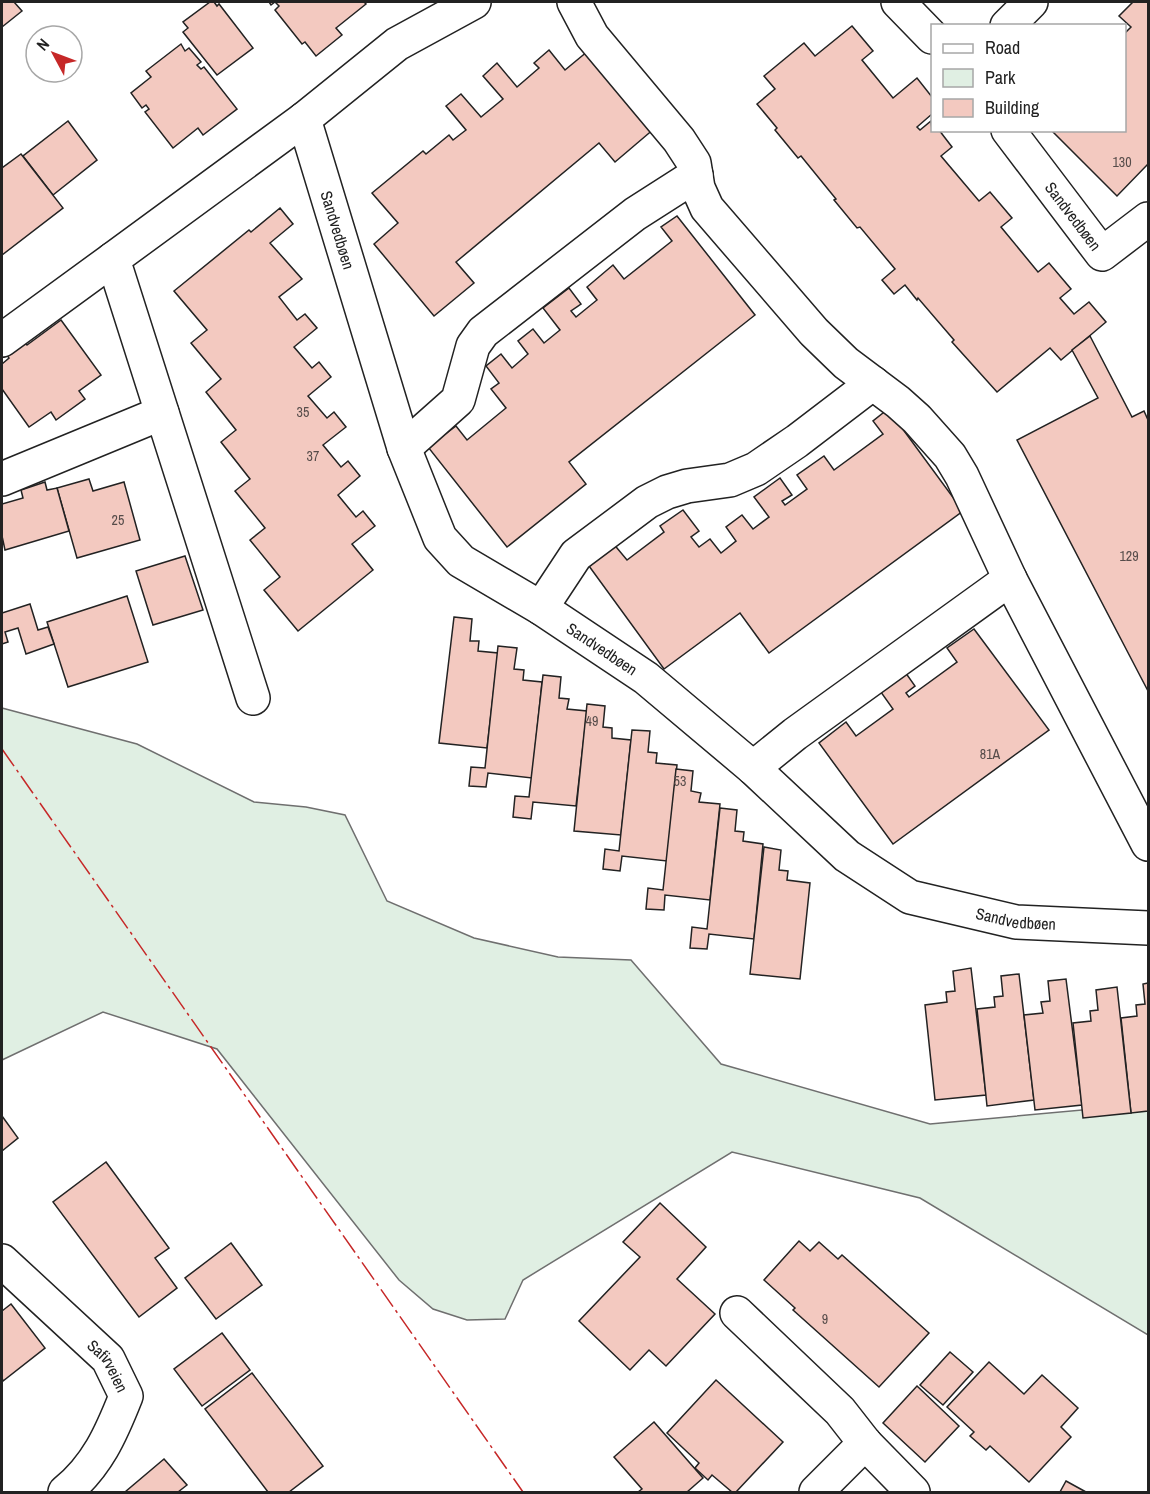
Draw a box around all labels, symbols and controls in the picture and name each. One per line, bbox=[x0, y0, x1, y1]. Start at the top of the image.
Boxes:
north arrow bbox=[24, 24, 84, 84]
legend bbox=[931, 24, 1126, 132]
text: N bbox=[31, 33, 54, 55]
text: Road bbox=[985, 35, 1020, 60]
text: Park bbox=[985, 65, 1016, 90]
text: Building bbox=[985, 95, 1040, 120]
house number: 130 bbox=[1112, 153, 1132, 171]
street label: Sandvedbøen bbox=[1040, 177, 1106, 255]
street label: Sandvedbøen bbox=[315, 188, 360, 272]
house number: 35 bbox=[297, 403, 309, 421]
house number: 37 bbox=[307, 447, 319, 465]
house number: 25 bbox=[112, 511, 124, 529]
house number: 129 bbox=[1119, 547, 1139, 565]
street label: Sandvedbøen bbox=[562, 617, 642, 680]
house number: 49 bbox=[586, 712, 598, 730]
house number: 81A bbox=[980, 745, 1001, 763]
house number: 53 bbox=[674, 772, 686, 790]
street label: Sandvedbøen bbox=[973, 902, 1056, 935]
house number: 9 bbox=[822, 1310, 828, 1328]
street label: Safirveien bbox=[83, 1334, 133, 1396]

